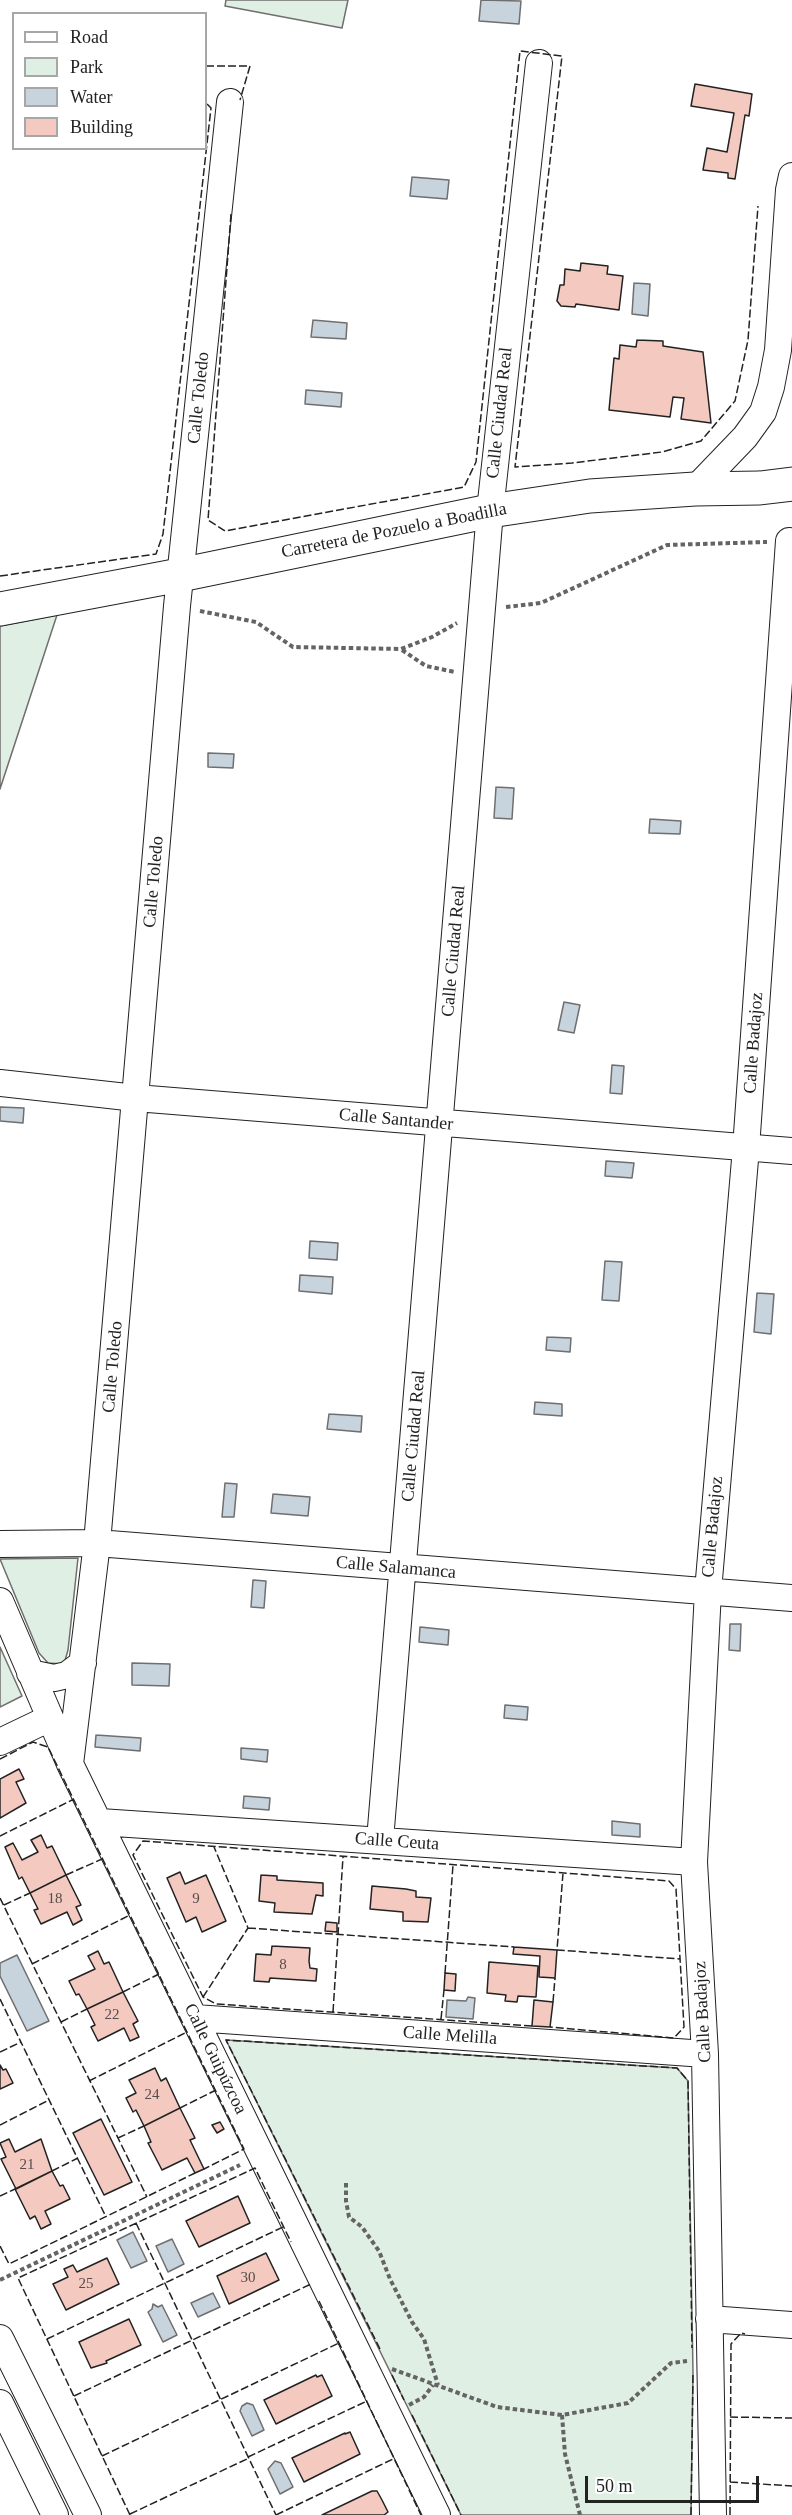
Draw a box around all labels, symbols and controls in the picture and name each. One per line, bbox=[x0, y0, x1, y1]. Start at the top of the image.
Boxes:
legend bbox=[12, 12, 207, 150]
text: Road bbox=[70, 27, 108, 47]
text: Park bbox=[70, 57, 103, 77]
text: Water bbox=[70, 87, 113, 107]
text: Building bbox=[70, 117, 133, 137]
street label: Calle Ciudad Real bbox=[482, 346, 518, 480]
street label: Calle Toledo bbox=[183, 351, 215, 445]
street label: Carretera de Pozuelo a Boadilla bbox=[280, 499, 508, 563]
street label: Calle Toledo bbox=[139, 835, 169, 929]
street label: Calle Ciudad Real bbox=[437, 884, 471, 1018]
street label: Calle Badajoz bbox=[740, 992, 768, 1094]
street label: Calle Santander bbox=[338, 1104, 454, 1136]
street label: Calle Toledo bbox=[98, 1320, 128, 1414]
street label: Calle Ciudad Real bbox=[397, 1369, 431, 1503]
street label: Calle Badajoz bbox=[698, 1476, 728, 1578]
street label: Calle Salamanca bbox=[335, 1552, 457, 1584]
street label: Calle Ceuta bbox=[354, 1828, 440, 1856]
house number: 18 bbox=[48, 1890, 62, 1908]
house number: 9 bbox=[192, 1890, 200, 1908]
house number: 8 bbox=[279, 1956, 287, 1974]
street label: Calle Badajoz bbox=[690, 1961, 716, 2063]
street label: Calle Guipúzcoa bbox=[179, 2000, 251, 2118]
house number: 22 bbox=[104, 2006, 120, 2024]
street label: Calle Melilla bbox=[402, 2022, 498, 2050]
house number: 24 bbox=[144, 2086, 160, 2104]
house number: 21 bbox=[20, 2156, 34, 2174]
house number: 30 bbox=[240, 2269, 256, 2287]
house number: 25 bbox=[78, 2275, 94, 2293]
scale bar bbox=[588, 2464, 762, 2502]
text: 50 m bbox=[596, 2476, 633, 2496]

